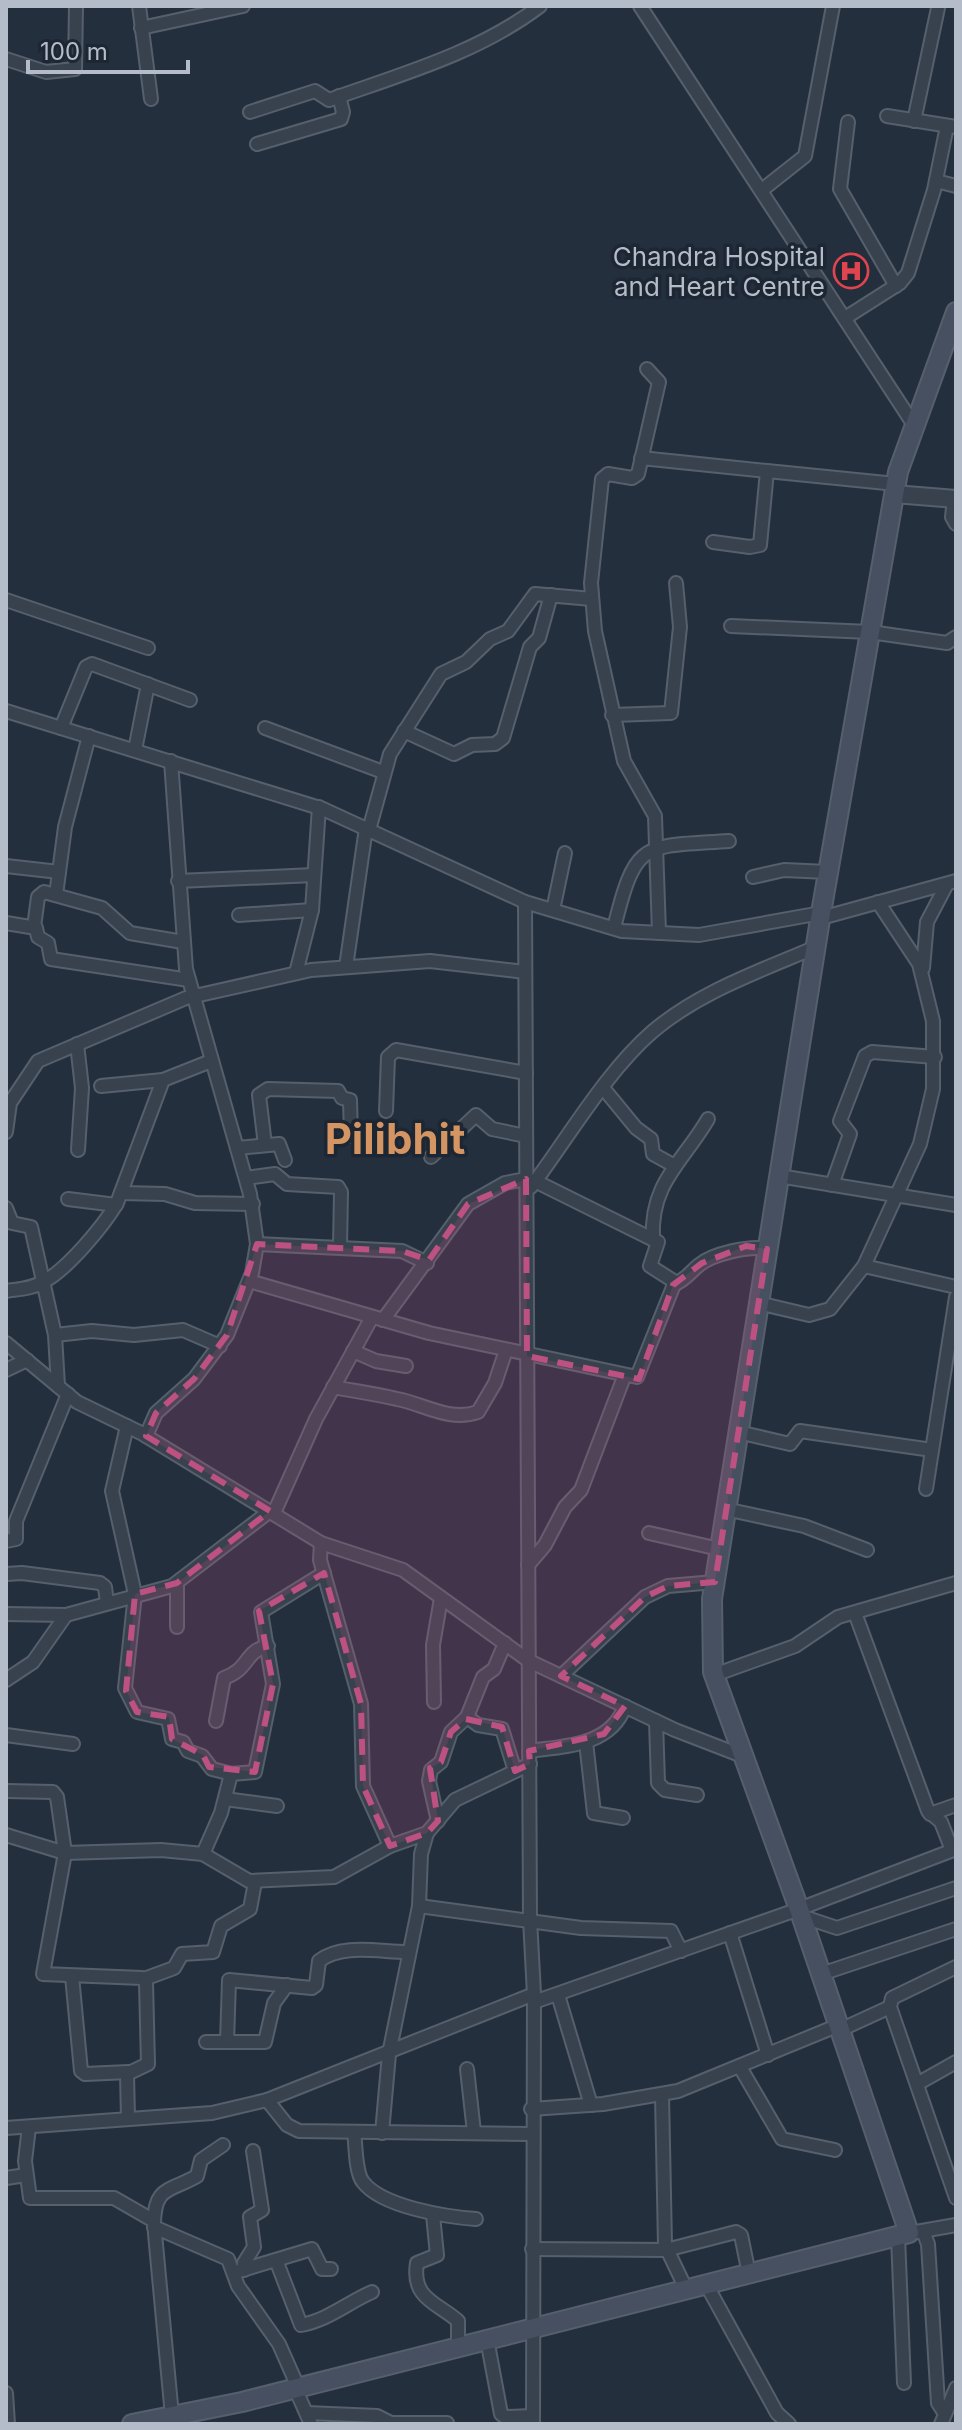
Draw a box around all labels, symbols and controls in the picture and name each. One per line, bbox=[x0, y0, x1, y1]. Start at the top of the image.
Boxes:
scale bar bbox=[28, 24, 188, 74]
text: 100 m bbox=[40, 37, 108, 66]
place label: Chandra Hospital and Heart Centre bbox=[613, 241, 825, 302]
hospital icon: Chandra Hospital and Heart Centre bbox=[832, 252, 870, 290]
district label: Pilibhit bbox=[325, 1113, 465, 1164]

